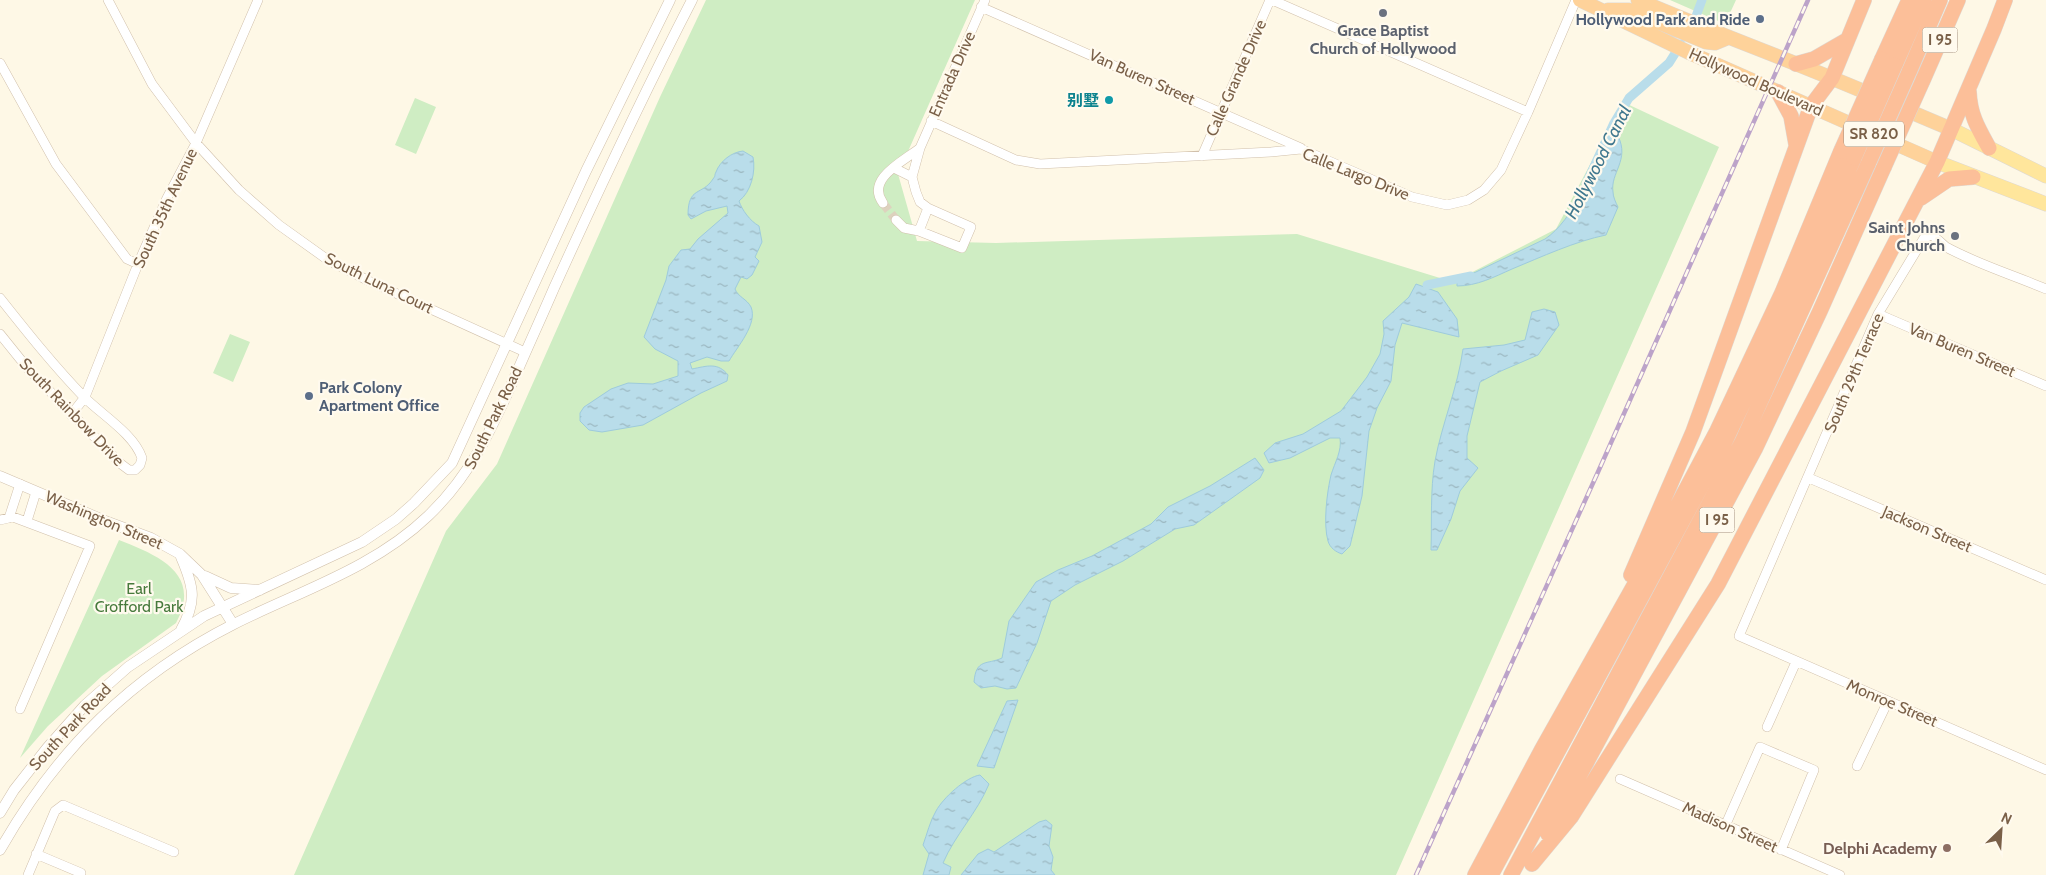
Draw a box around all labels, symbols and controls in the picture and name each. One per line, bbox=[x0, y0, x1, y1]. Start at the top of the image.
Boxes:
marker: Grace Baptist Church of Hollywood bbox=[1377, 7, 1389, 19]
place label: Hollywood Park and Ride bbox=[1575, 10, 1750, 29]
marker: Hollywood Park and Ride bbox=[1754, 13, 1766, 25]
street label: Calle Grande Drive bbox=[1202, 17, 1270, 139]
place label: Grace Baptist Church of Hollywood bbox=[1310, 21, 1456, 58]
street label: Entrada Drive bbox=[925, 28, 979, 120]
road number: I 95 bbox=[1922, 28, 1958, 52]
street label: Hollywood Boulevard bbox=[1686, 44, 1826, 120]
street label: Van Buren Street bbox=[1086, 45, 1198, 109]
place label: 别墅 bbox=[1067, 91, 1099, 110]
marker: 别墅 bbox=[1103, 94, 1115, 106]
water label: Hollywood Canal bbox=[1560, 101, 1636, 222]
road number: SR 820 bbox=[1844, 122, 1904, 146]
street label: Calle Largo Drive bbox=[1300, 144, 1412, 204]
street label: South 35th Avenue bbox=[129, 145, 201, 271]
place label: Saint Johns Church bbox=[1868, 218, 1945, 255]
marker: Saint Johns Church bbox=[1949, 230, 1961, 242]
street label: South Luna Court bbox=[322, 249, 437, 318]
street label: South 29th Terrace bbox=[1820, 310, 1888, 436]
street label: Van Buren Street bbox=[1906, 319, 2019, 381]
street label: South Rainbow Drive bbox=[16, 354, 128, 470]
street label: South Park Road bbox=[460, 364, 526, 472]
place label: Park Colony Apartment Office bbox=[319, 378, 439, 415]
marker: Park Colony Apartment Office bbox=[303, 390, 315, 402]
street label: Washington Street bbox=[42, 487, 166, 554]
street label: Jackson Street bbox=[1879, 501, 1975, 557]
road number: I 95 bbox=[1700, 508, 1734, 532]
park label: Earl Crofford Park bbox=[95, 579, 184, 616]
street label: Monroe Street bbox=[1844, 675, 1941, 731]
street label: South Park Road bbox=[25, 680, 115, 774]
street label: Madison Street bbox=[1680, 798, 1781, 857]
north arrow bbox=[1976, 805, 2026, 855]
text: N bbox=[1998, 808, 2015, 828]
place label: Delphi Academy bbox=[1823, 839, 1937, 858]
marker: Delphi Academy bbox=[1941, 842, 1953, 854]

